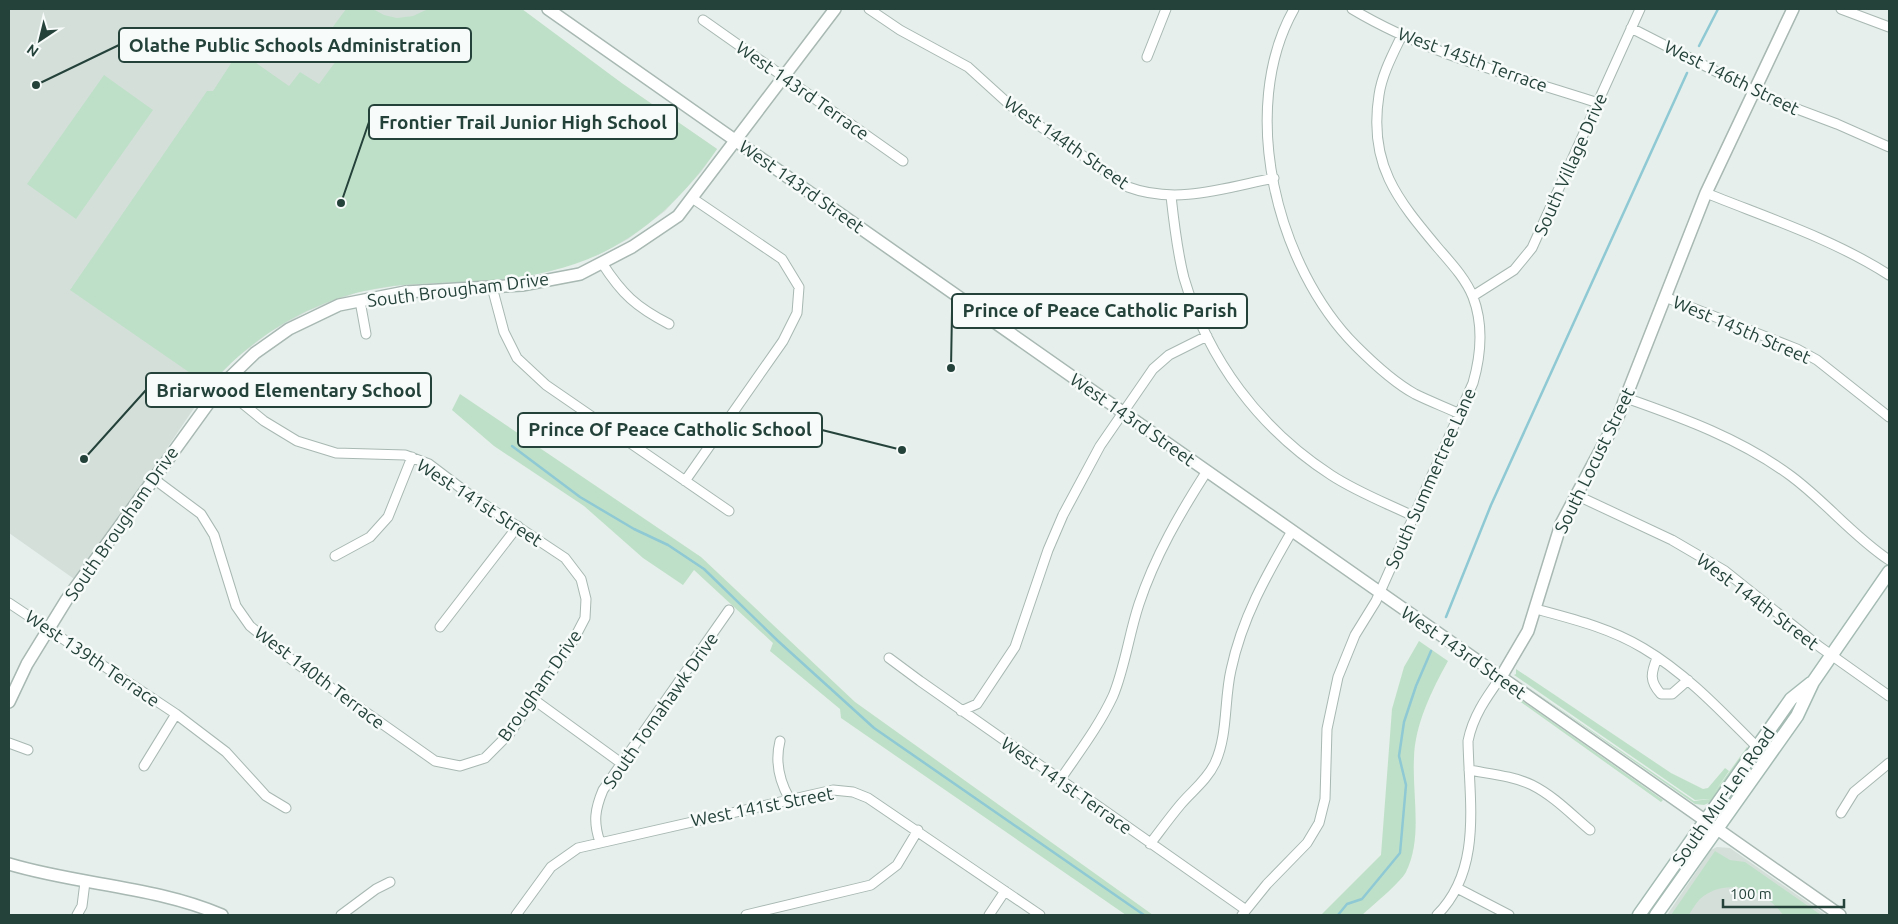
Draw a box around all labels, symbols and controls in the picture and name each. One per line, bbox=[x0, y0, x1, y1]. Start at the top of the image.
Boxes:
north arrow bbox=[15, 15, 65, 65]
street label: West 145th Terrace bbox=[1396, 23, 1550, 95]
callout: Olathe Public Schools Administration bbox=[119, 28, 471, 62]
text: Olathe Public Schools Administration bbox=[129, 34, 461, 56]
street label: West 146th Street bbox=[1661, 36, 1803, 118]
street label: West 143rd Terrace bbox=[733, 37, 873, 143]
text: N bbox=[24, 41, 41, 60]
street label: South Village Drive bbox=[1530, 90, 1610, 238]
street label: West 144th Street bbox=[1001, 92, 1133, 192]
callout: Frontier Trail Junior High School bbox=[369, 105, 677, 139]
text: Frontier Trail Junior High School bbox=[379, 111, 667, 133]
street label: West 143rd Street bbox=[736, 136, 868, 236]
street label: South Brougham Drive bbox=[366, 268, 550, 310]
street label: West 145th Street bbox=[1670, 291, 1814, 367]
callout: Prince of Peace Catholic Parish bbox=[952, 294, 1247, 328]
text: Prince of Peace Catholic Parish bbox=[962, 299, 1238, 321]
street label: West 143rd Street bbox=[1067, 369, 1199, 469]
callout: Briarwood Elementary School bbox=[146, 373, 431, 407]
text: Briarwood Elementary School bbox=[156, 379, 422, 401]
street label: South Locust Street bbox=[1550, 384, 1638, 536]
street label: South Summertree Lane bbox=[1381, 385, 1479, 571]
callout: Prince Of Peace Catholic School bbox=[518, 413, 822, 447]
text: Prince Of Peace Catholic School bbox=[528, 418, 812, 440]
street label: South Brougham Drive bbox=[60, 442, 182, 604]
street label: West 141st Street bbox=[414, 454, 546, 550]
street label: West 144th Street bbox=[1693, 549, 1823, 653]
street label: West 143rd Street bbox=[1398, 602, 1530, 702]
street label: West 139th Terrace bbox=[22, 606, 164, 710]
street label: West 140th Terrace bbox=[251, 622, 389, 732]
street label: Brougham Drive bbox=[493, 626, 585, 744]
street label: South Tomahawk Drive bbox=[599, 628, 721, 792]
street label: South Mur-Len Road bbox=[1668, 723, 1778, 869]
street label: West 141st Terrace bbox=[998, 732, 1136, 838]
street label: West 141st Street bbox=[689, 782, 835, 830]
scale bar bbox=[1723, 876, 1844, 908]
text: 100 m bbox=[1730, 885, 1772, 902]

